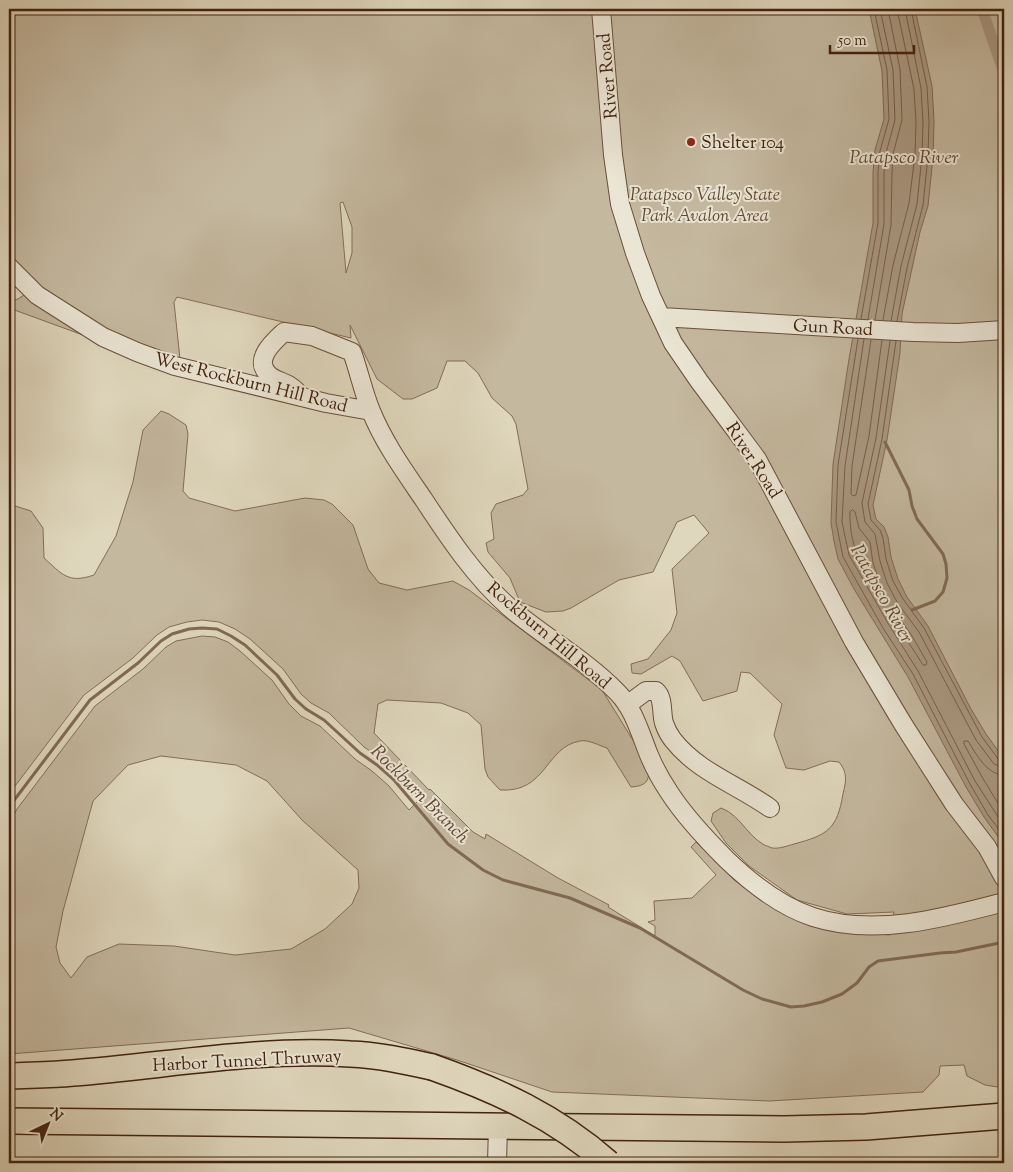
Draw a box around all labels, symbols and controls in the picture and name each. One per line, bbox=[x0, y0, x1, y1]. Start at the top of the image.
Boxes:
scale bar bbox=[830, 22, 914, 54]
text: 50 m bbox=[837, 31, 867, 52]
street label: River Road bbox=[592, 32, 626, 120]
place label: Shelter 104 bbox=[701, 131, 784, 157]
marker: Shelter 104 bbox=[685, 136, 697, 148]
water label: Patapsco River bbox=[849, 145, 959, 172]
park label: Patapsco Valley State Park Avalon Area bbox=[630, 183, 780, 230]
street label: Gun Road bbox=[792, 314, 874, 344]
street label: West Rockburn Hill Road bbox=[151, 347, 350, 421]
street label: River Road bbox=[718, 418, 787, 504]
water label: Patapsco River bbox=[843, 540, 919, 649]
street label: Rockburn Hill Road bbox=[480, 577, 615, 696]
water label: Rockburn Branch bbox=[364, 739, 475, 851]
street label: Harbor Tunnel Thruway bbox=[152, 1044, 342, 1080]
north arrow bbox=[22, 1100, 72, 1150]
text: N bbox=[45, 1105, 66, 1127]

